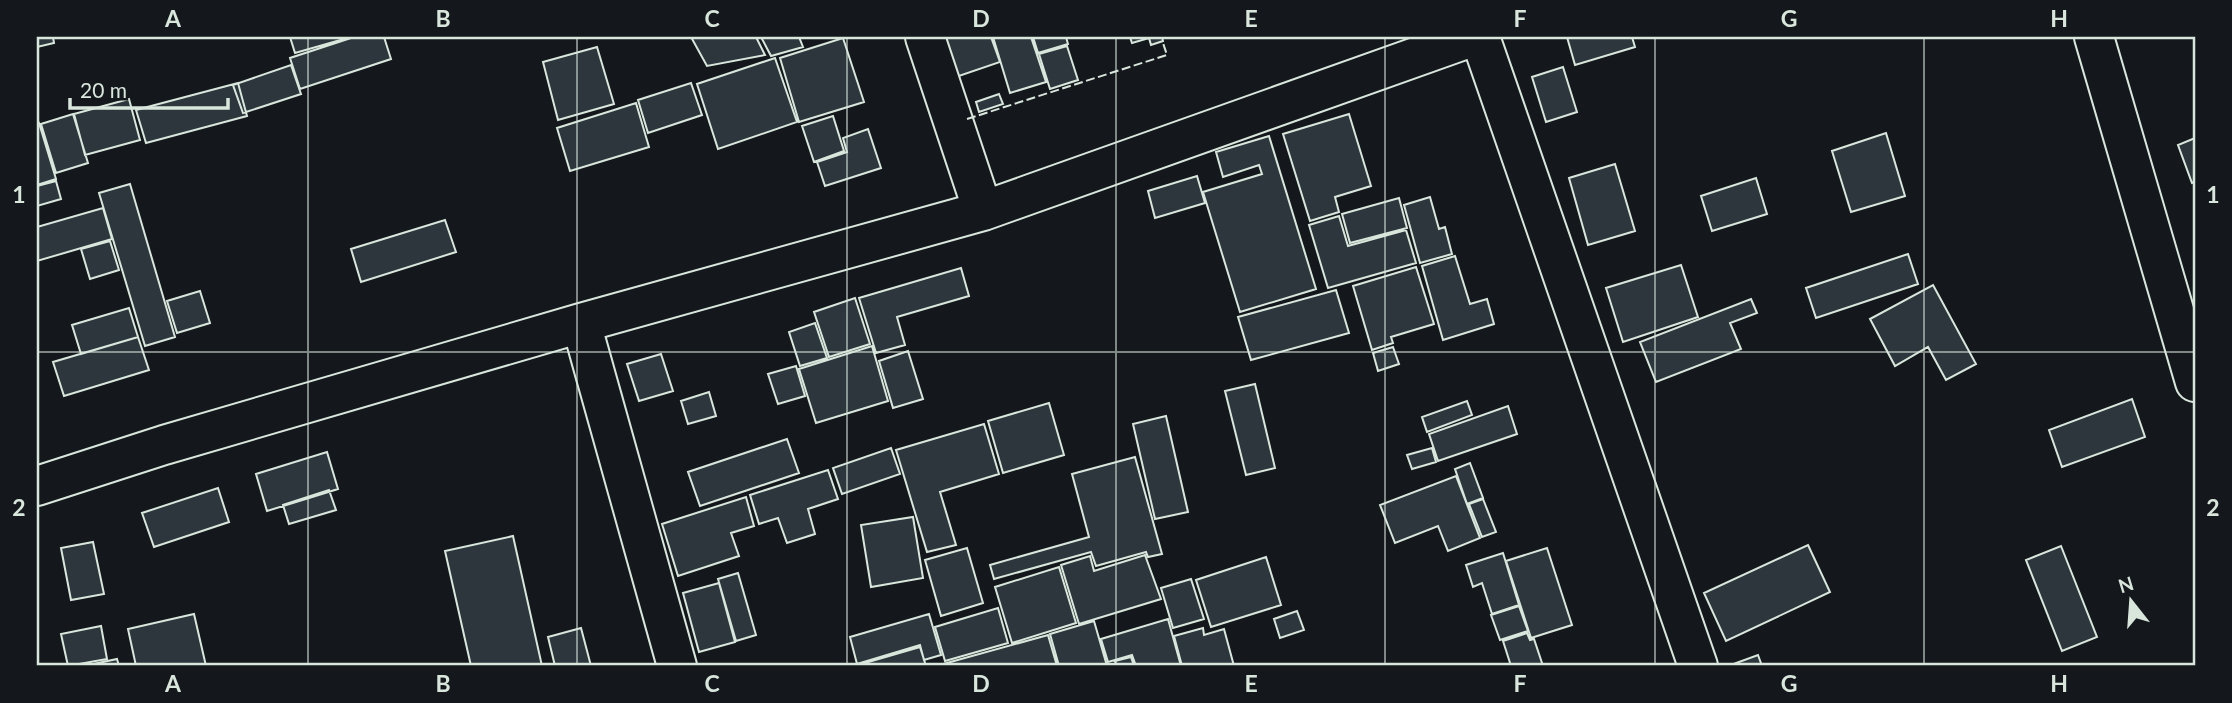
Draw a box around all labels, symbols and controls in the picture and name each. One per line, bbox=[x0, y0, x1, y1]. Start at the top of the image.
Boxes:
text: A bbox=[164, 4, 182, 32]
text: B bbox=[435, 4, 451, 32]
text: C bbox=[704, 4, 720, 32]
text: D bbox=[972, 4, 990, 32]
text: E bbox=[1244, 4, 1258, 32]
text: F bbox=[1513, 4, 1527, 32]
text: G bbox=[1781, 4, 1797, 32]
text: H bbox=[2050, 4, 2068, 32]
scale bar bbox=[70, 66, 228, 110]
text: 20 m bbox=[80, 77, 127, 102]
text: 1 bbox=[12, 180, 26, 208]
text: 1 bbox=[2206, 180, 2220, 208]
text: 2 bbox=[12, 493, 26, 521]
text: 2 bbox=[2206, 493, 2220, 521]
north arrow bbox=[2096, 566, 2166, 636]
text: N bbox=[2116, 571, 2136, 597]
text: A bbox=[164, 669, 182, 697]
text: B bbox=[435, 669, 451, 697]
text: C bbox=[704, 669, 720, 697]
text: D bbox=[972, 669, 990, 697]
text: E bbox=[1244, 669, 1258, 697]
text: F bbox=[1513, 669, 1527, 697]
text: G bbox=[1781, 669, 1797, 697]
text: H bbox=[2050, 669, 2068, 697]

